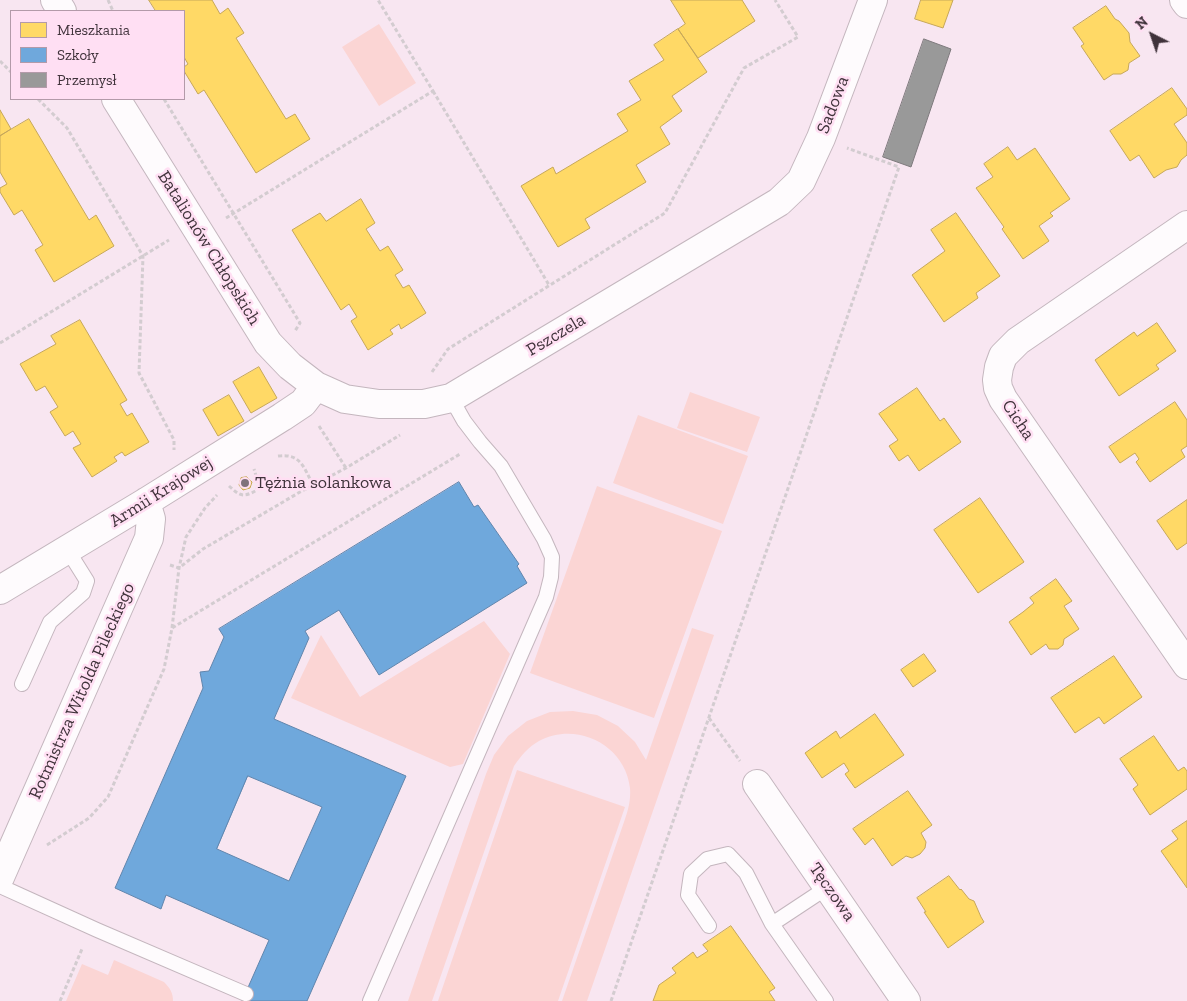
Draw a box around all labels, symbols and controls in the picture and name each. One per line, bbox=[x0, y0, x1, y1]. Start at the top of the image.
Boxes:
legend bbox=[10, 10, 185, 100]
north arrow bbox=[1127, 10, 1177, 60]
text: N bbox=[1132, 13, 1151, 33]
text: Mieszkania bbox=[57, 21, 130, 39]
text: Szkoły bbox=[57, 46, 99, 64]
text: Przemysł bbox=[57, 71, 117, 89]
street label: Sadowa bbox=[812, 73, 854, 137]
street label: Batalionów Chłopskich bbox=[153, 167, 265, 329]
street label: Pszczela bbox=[523, 309, 589, 361]
street label: Cicha bbox=[997, 396, 1039, 444]
street label: Armii Krajowej bbox=[106, 452, 216, 532]
place label: Tężnia solankowa bbox=[255, 472, 391, 494]
marker: Tężnia solankowa bbox=[239, 477, 251, 489]
street label: Rotmistrza Witolda Pileckiego bbox=[24, 580, 140, 802]
street label: Tęczowa bbox=[804, 858, 860, 926]

